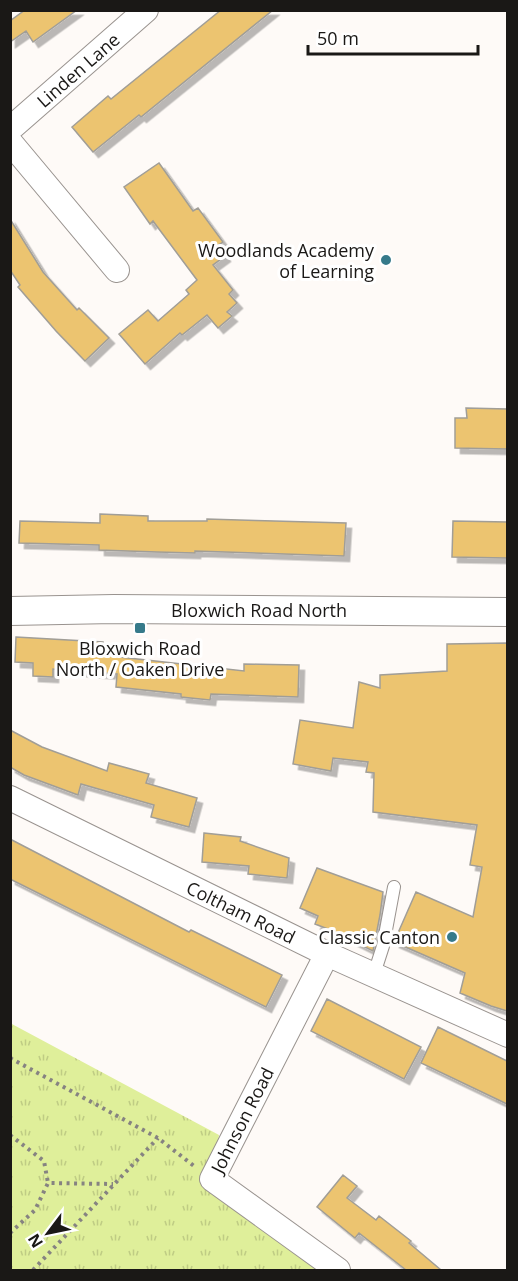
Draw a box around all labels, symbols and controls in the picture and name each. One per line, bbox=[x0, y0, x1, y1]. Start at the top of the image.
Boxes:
scale bar bbox=[308, 18, 478, 56]
text: 50 m bbox=[317, 26, 359, 50]
street label: Linden Lane bbox=[32, 27, 124, 113]
place label: Woodlands Academy of Learning bbox=[198, 238, 375, 283]
marker: Woodlands Academy of Learning bbox=[379, 253, 393, 267]
street label: Bloxwich Road North bbox=[171, 598, 347, 622]
marker: Bloxwich Road North / Oaken Drive bbox=[133, 621, 147, 635]
place label: Bloxwich Road North / Oaken Drive bbox=[56, 636, 224, 681]
street label: Coltham Road bbox=[183, 875, 299, 949]
place label: Classic Canton bbox=[318, 925, 440, 949]
marker: Classic Canton bbox=[445, 930, 459, 944]
street label: Johnson Road bbox=[204, 1063, 279, 1179]
north arrow bbox=[18, 1203, 78, 1263]
text: N bbox=[23, 1230, 48, 1252]

